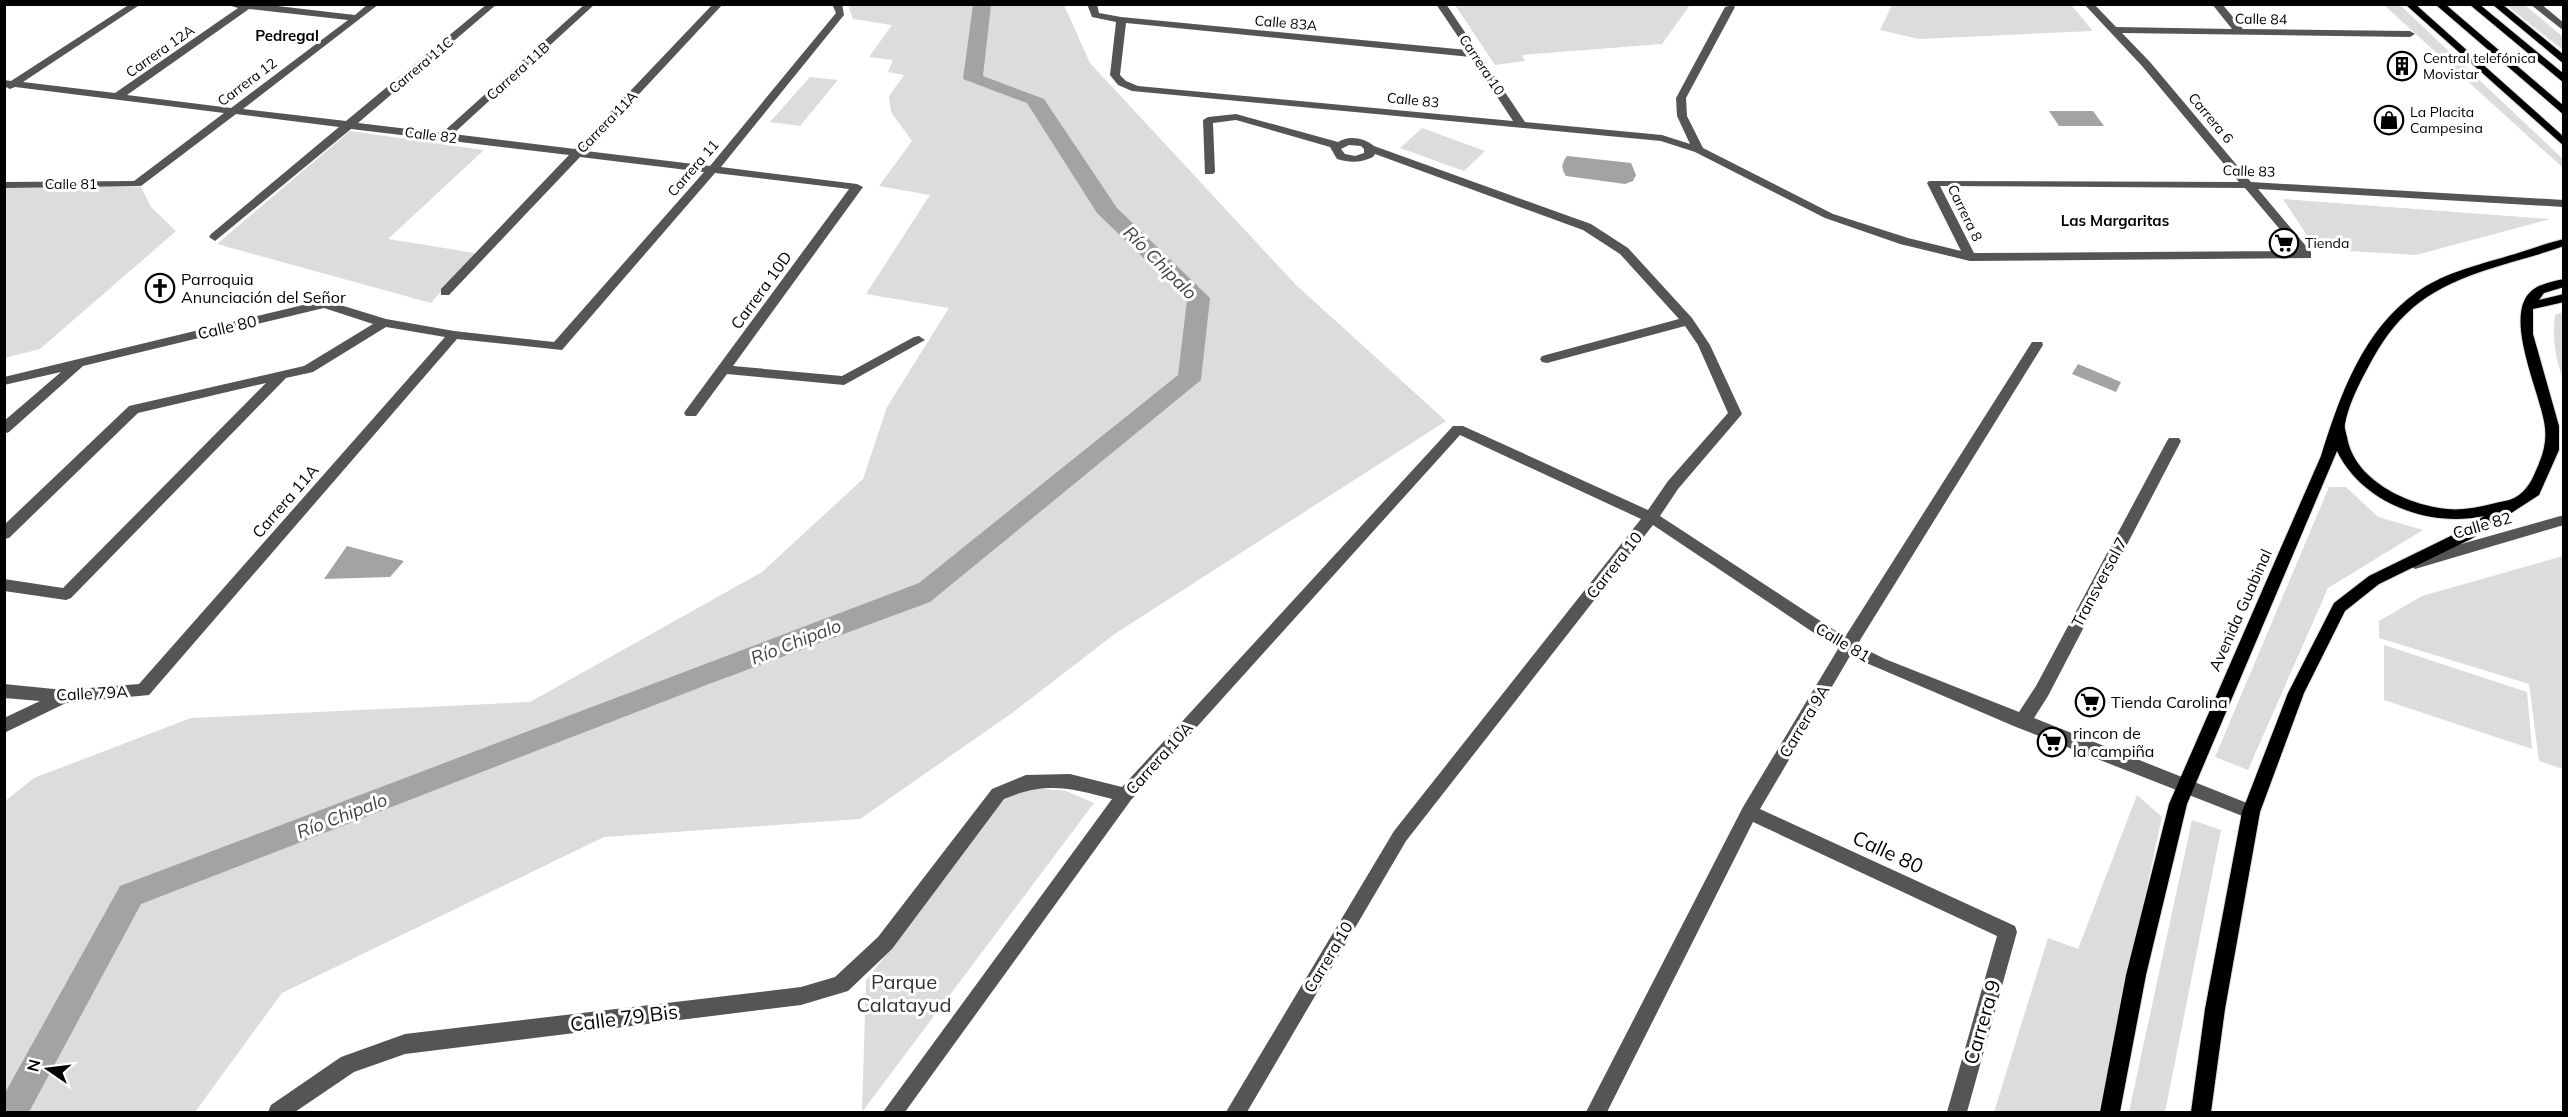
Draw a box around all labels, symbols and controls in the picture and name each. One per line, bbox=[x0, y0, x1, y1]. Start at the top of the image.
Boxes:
street label: Calle 84 bbox=[2235, 10, 2288, 28]
street label: Calle 83A bbox=[1254, 11, 1319, 35]
street label: Carrera 12A bbox=[122, 20, 198, 81]
district label: Pedregal bbox=[255, 26, 319, 45]
street label: Carrera 10 bbox=[1455, 31, 1509, 99]
street label: Carrera 11C bbox=[385, 33, 457, 97]
street label: Carrera 11B bbox=[483, 38, 553, 104]
place label: Central telefónica Movistar bbox=[2423, 49, 2536, 83]
building icon: Central telefónica Movistar bbox=[2386, 50, 2418, 82]
street label: Carrera 12 bbox=[214, 54, 280, 110]
street label: Carrera 11A bbox=[573, 87, 642, 157]
street label: Calle 83 bbox=[1386, 88, 1440, 112]
street label: Carrera 6 bbox=[2185, 89, 2237, 147]
place label: La Placita Campesina bbox=[2410, 103, 2483, 137]
shop icon: La Placita Campesina bbox=[2373, 104, 2405, 136]
street label: Calle 82 bbox=[404, 123, 458, 147]
street label: Carrera 11 bbox=[663, 136, 723, 200]
street label: Calle 83 bbox=[2222, 161, 2276, 181]
street label: Calle 81 bbox=[45, 175, 97, 193]
street label: Carrera 8 bbox=[1944, 182, 1986, 244]
district label: Las Margaritas bbox=[2061, 211, 2169, 230]
water label: Río Chipalo bbox=[1119, 221, 1202, 304]
supermarket icon: Tienda bbox=[2268, 227, 2300, 259]
place label: Tienda bbox=[2305, 234, 2349, 252]
street label: Carrera 10D bbox=[726, 247, 796, 333]
place label: Parroquia Anunciación del Señor bbox=[181, 269, 346, 307]
church icon: Parroquia Anunciación del Señor bbox=[144, 272, 176, 304]
street label: Calle 80 bbox=[196, 311, 258, 343]
street label: Carrera 11A bbox=[248, 460, 323, 542]
street label: Calle 82 bbox=[2450, 507, 2514, 543]
street label: Carrera 10 bbox=[1582, 528, 1646, 602]
street label: Transversal 7 bbox=[2067, 534, 2131, 630]
street label: Avenida Guabinal bbox=[2204, 546, 2276, 674]
water label: Río Chipalo bbox=[747, 614, 844, 669]
street label: Calle 81 bbox=[1812, 618, 1874, 666]
street label: Calle 79A bbox=[56, 681, 129, 705]
street label: Carrera 9A bbox=[1774, 681, 1834, 761]
supermarket icon: Tienda Carolina bbox=[2074, 686, 2106, 718]
place label: Tienda Carolina bbox=[2111, 692, 2228, 712]
street label: Carrera 10A bbox=[1121, 717, 1197, 798]
place label: rincon de la campiña bbox=[2073, 723, 2154, 761]
supermarket icon: rincon de la campiña bbox=[2036, 726, 2068, 758]
water label: Río Chipalo bbox=[293, 788, 390, 843]
street label: Calle 80 bbox=[1849, 824, 1927, 879]
street label: Carrera 10 bbox=[1299, 918, 1357, 996]
park label: Parque Calatayud bbox=[856, 969, 952, 1017]
street label: Carrera 9 bbox=[1958, 977, 2006, 1067]
street label: Calle 79 Bis bbox=[569, 998, 679, 1037]
north arrow bbox=[18, 1039, 78, 1099]
text: N bbox=[22, 1057, 45, 1074]

